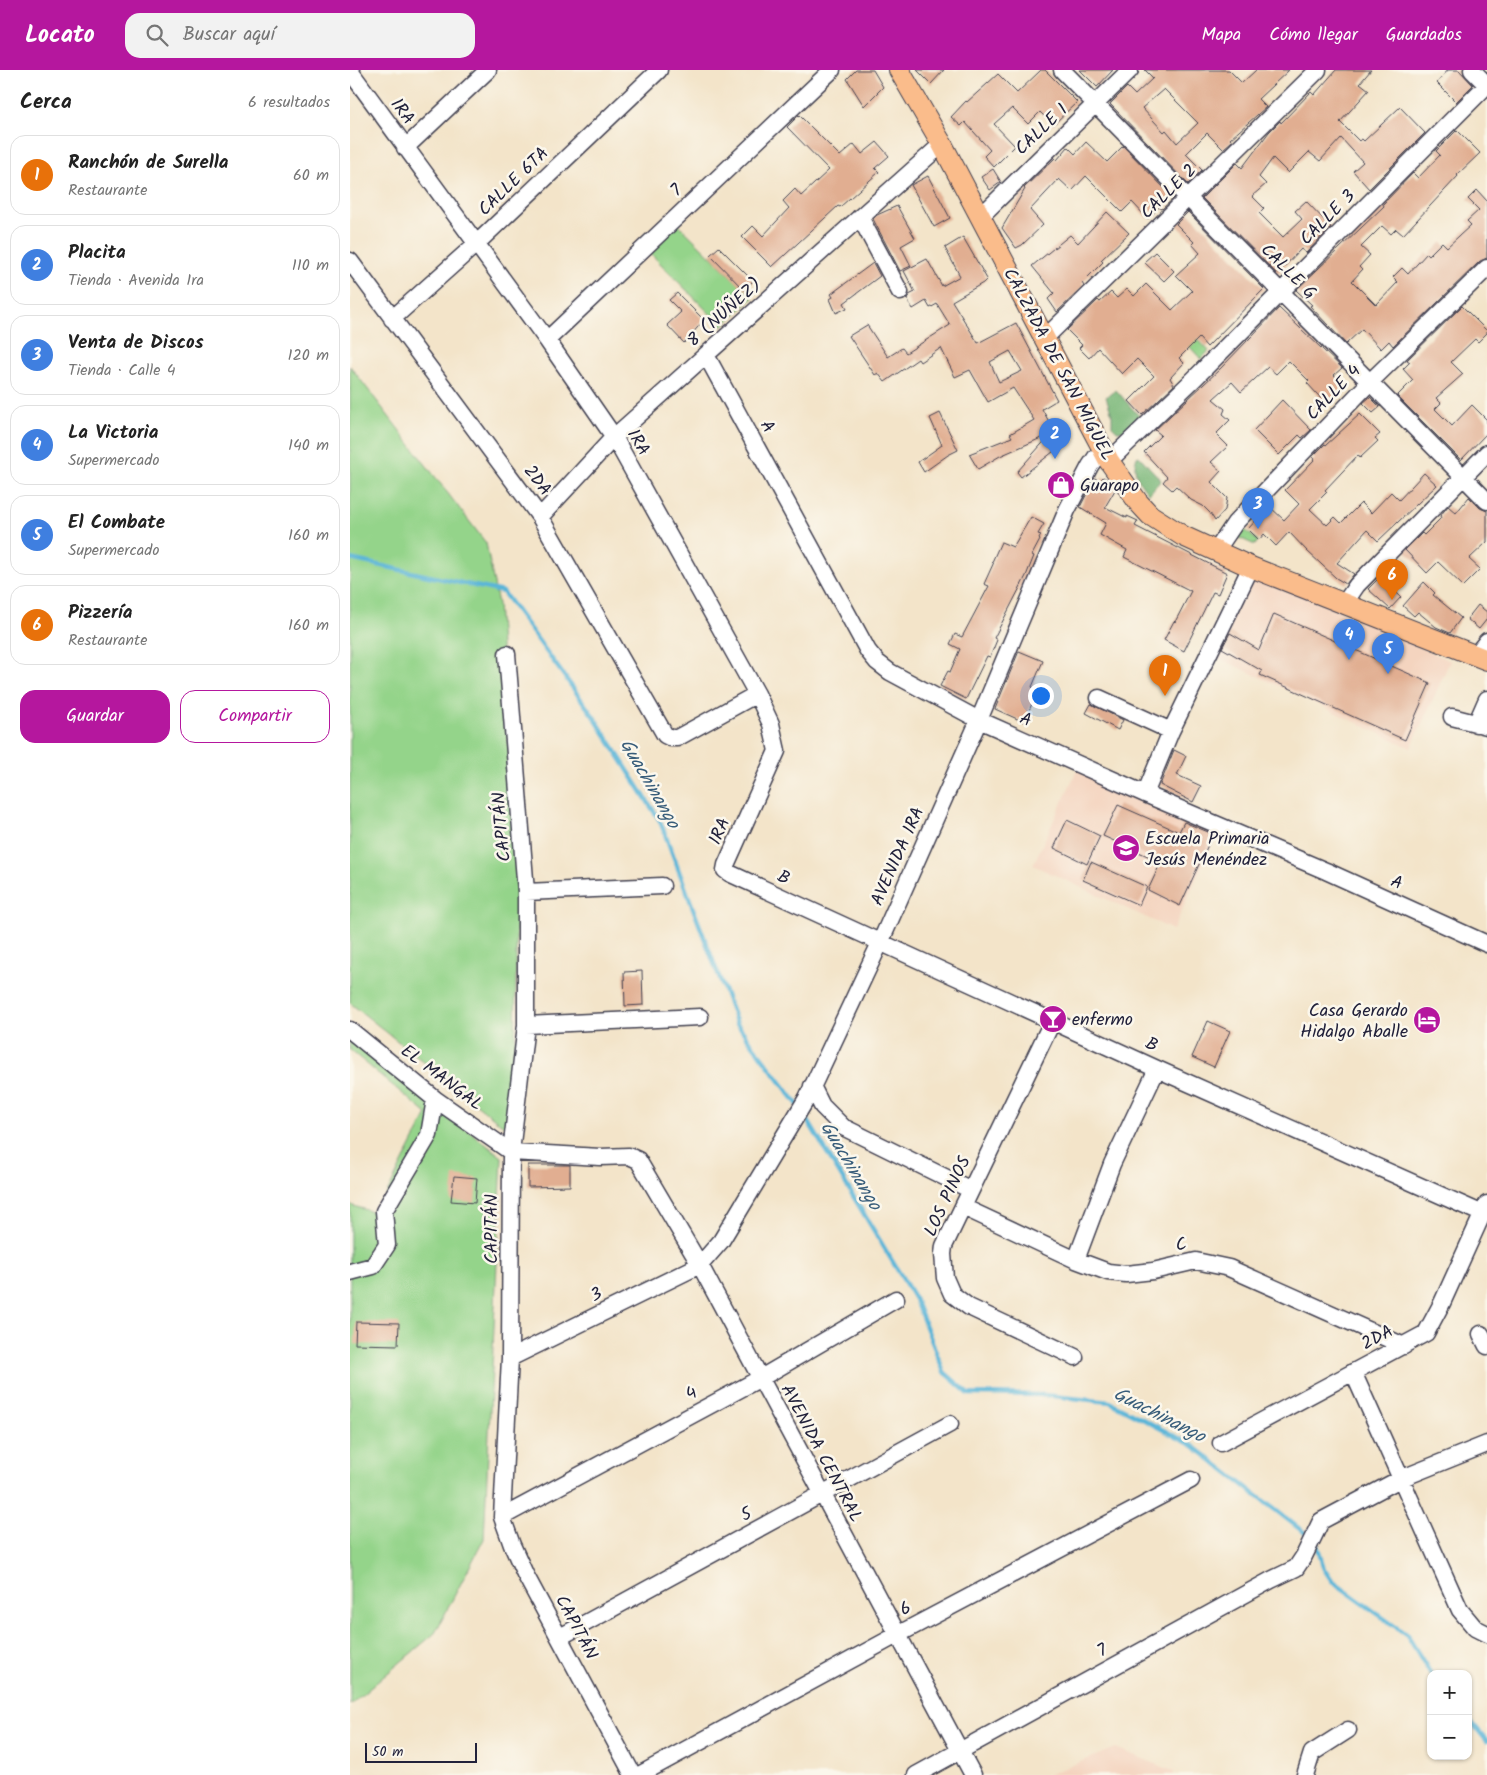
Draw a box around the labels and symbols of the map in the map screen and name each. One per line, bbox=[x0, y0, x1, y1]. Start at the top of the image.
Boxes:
street label: 1RA bbox=[382, 92, 422, 131]
street label: CALLE 1 bbox=[1009, 97, 1075, 163]
street label: CALLE 6TA bbox=[472, 140, 556, 224]
street label: CALLE 2 bbox=[1134, 157, 1204, 227]
street label: 7 bbox=[664, 177, 690, 205]
street label: CALLE 3 bbox=[1293, 183, 1363, 253]
street label: CALLE G bbox=[1253, 237, 1323, 307]
street label: CALZADA DE SAN MIGUEL bbox=[994, 263, 1121, 466]
street label: 8 (NÚÑEZ) bbox=[681, 271, 769, 355]
street label: CALLE 4 bbox=[1300, 358, 1369, 428]
street label: A bbox=[751, 415, 782, 439]
pin: 2 bbox=[1039, 418, 1071, 459]
street label: 1RA bbox=[618, 424, 657, 462]
street label: 2DA bbox=[515, 459, 558, 503]
shop icon: Guarapo bbox=[1046, 470, 1076, 500]
place label: Guarapo bbox=[1080, 472, 1139, 501]
pin: 3 bbox=[1242, 488, 1274, 529]
pin: 6 bbox=[1376, 559, 1408, 600]
pin: 4 bbox=[1333, 619, 1365, 660]
pin: 5 bbox=[1372, 633, 1404, 674]
pin: 1 bbox=[1149, 655, 1181, 696]
your location bbox=[1028, 683, 1054, 709]
street label: A bbox=[1014, 705, 1036, 736]
water label: Guachinango bbox=[611, 733, 688, 836]
street label: CAPITÁN bbox=[485, 791, 520, 863]
street label: AVENIDA 1RA bbox=[864, 802, 933, 911]
street label: 1RA bbox=[702, 813, 739, 850]
place label: Escuela Primaria Jesús Menéndez bbox=[1145, 825, 1270, 875]
school or university icon: Escuela Primaria Jesús Menéndez bbox=[1111, 833, 1141, 863]
street label: B bbox=[772, 863, 795, 894]
street label: A bbox=[1385, 868, 1407, 899]
place label: Casa Gerardo Hidalgo Aballe bbox=[1300, 997, 1408, 1047]
bar icon: enfermo bbox=[1038, 1004, 1068, 1034]
hotel icon: Casa Gerardo Hidalgo Aballe bbox=[1412, 1005, 1442, 1035]
place label: enfermo bbox=[1072, 1006, 1133, 1035]
street label: B bbox=[1140, 1030, 1163, 1061]
street label: EL MANGAL bbox=[394, 1038, 488, 1119]
water label: Guachinango bbox=[812, 1116, 890, 1218]
street label: LOS PINOS bbox=[917, 1151, 980, 1242]
street label: CAPITÁN bbox=[478, 1194, 507, 1264]
street label: C bbox=[1173, 1230, 1189, 1261]
street label: 3 bbox=[586, 1280, 608, 1311]
street label: 2DA bbox=[1356, 1318, 1399, 1359]
street label: 4 bbox=[681, 1379, 703, 1409]
street label: AVENIDA CENTRAL bbox=[772, 1379, 869, 1528]
water label: Guachinango bbox=[1108, 1380, 1212, 1452]
street label: 5 bbox=[736, 1500, 759, 1530]
street label: CAPITÁN bbox=[546, 1590, 605, 1665]
street label: 6 bbox=[894, 1594, 917, 1624]
street label: 7 bbox=[1092, 1636, 1114, 1666]
scale bar bbox=[365, 1740, 478, 1763]

